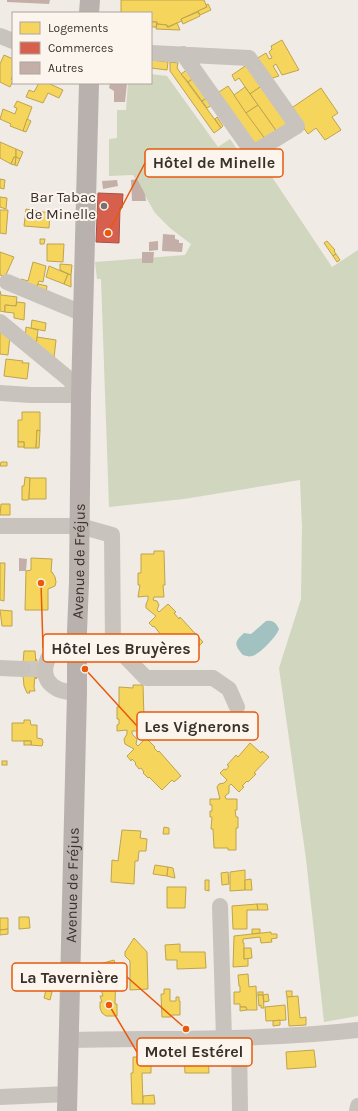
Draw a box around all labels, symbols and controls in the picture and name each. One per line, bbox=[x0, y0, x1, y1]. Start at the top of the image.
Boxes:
legend bbox=[12, 12, 152, 84]
text: Logements bbox=[48, 21, 109, 35]
text: Commerces bbox=[48, 41, 114, 55]
text: Autres bbox=[48, 61, 83, 75]
callout: Hôtel de Minelle bbox=[145, 149, 283, 177]
text: Hôtel de Minelle bbox=[153, 153, 275, 172]
place label: Bar Tabac de Minelle bbox=[26, 188, 96, 223]
marker: Bar Tabac de Minelle bbox=[99, 201, 109, 211]
street label: Avenue de Fréjus bbox=[69, 503, 89, 619]
callout: Hôtel Les Bruyères bbox=[43, 634, 199, 662]
text: Hôtel Les Bruyères bbox=[51, 639, 191, 658]
callout: Les Vignerons bbox=[137, 712, 258, 740]
text: Les Vignerons bbox=[144, 717, 250, 736]
street label: Avenue de Fréjus bbox=[62, 827, 83, 943]
callout: La Tavernière bbox=[12, 963, 127, 991]
text: La Tavernière bbox=[19, 968, 119, 987]
callout: Motel Estérel bbox=[137, 1038, 252, 1066]
text: Motel Estérel bbox=[144, 1042, 244, 1061]

